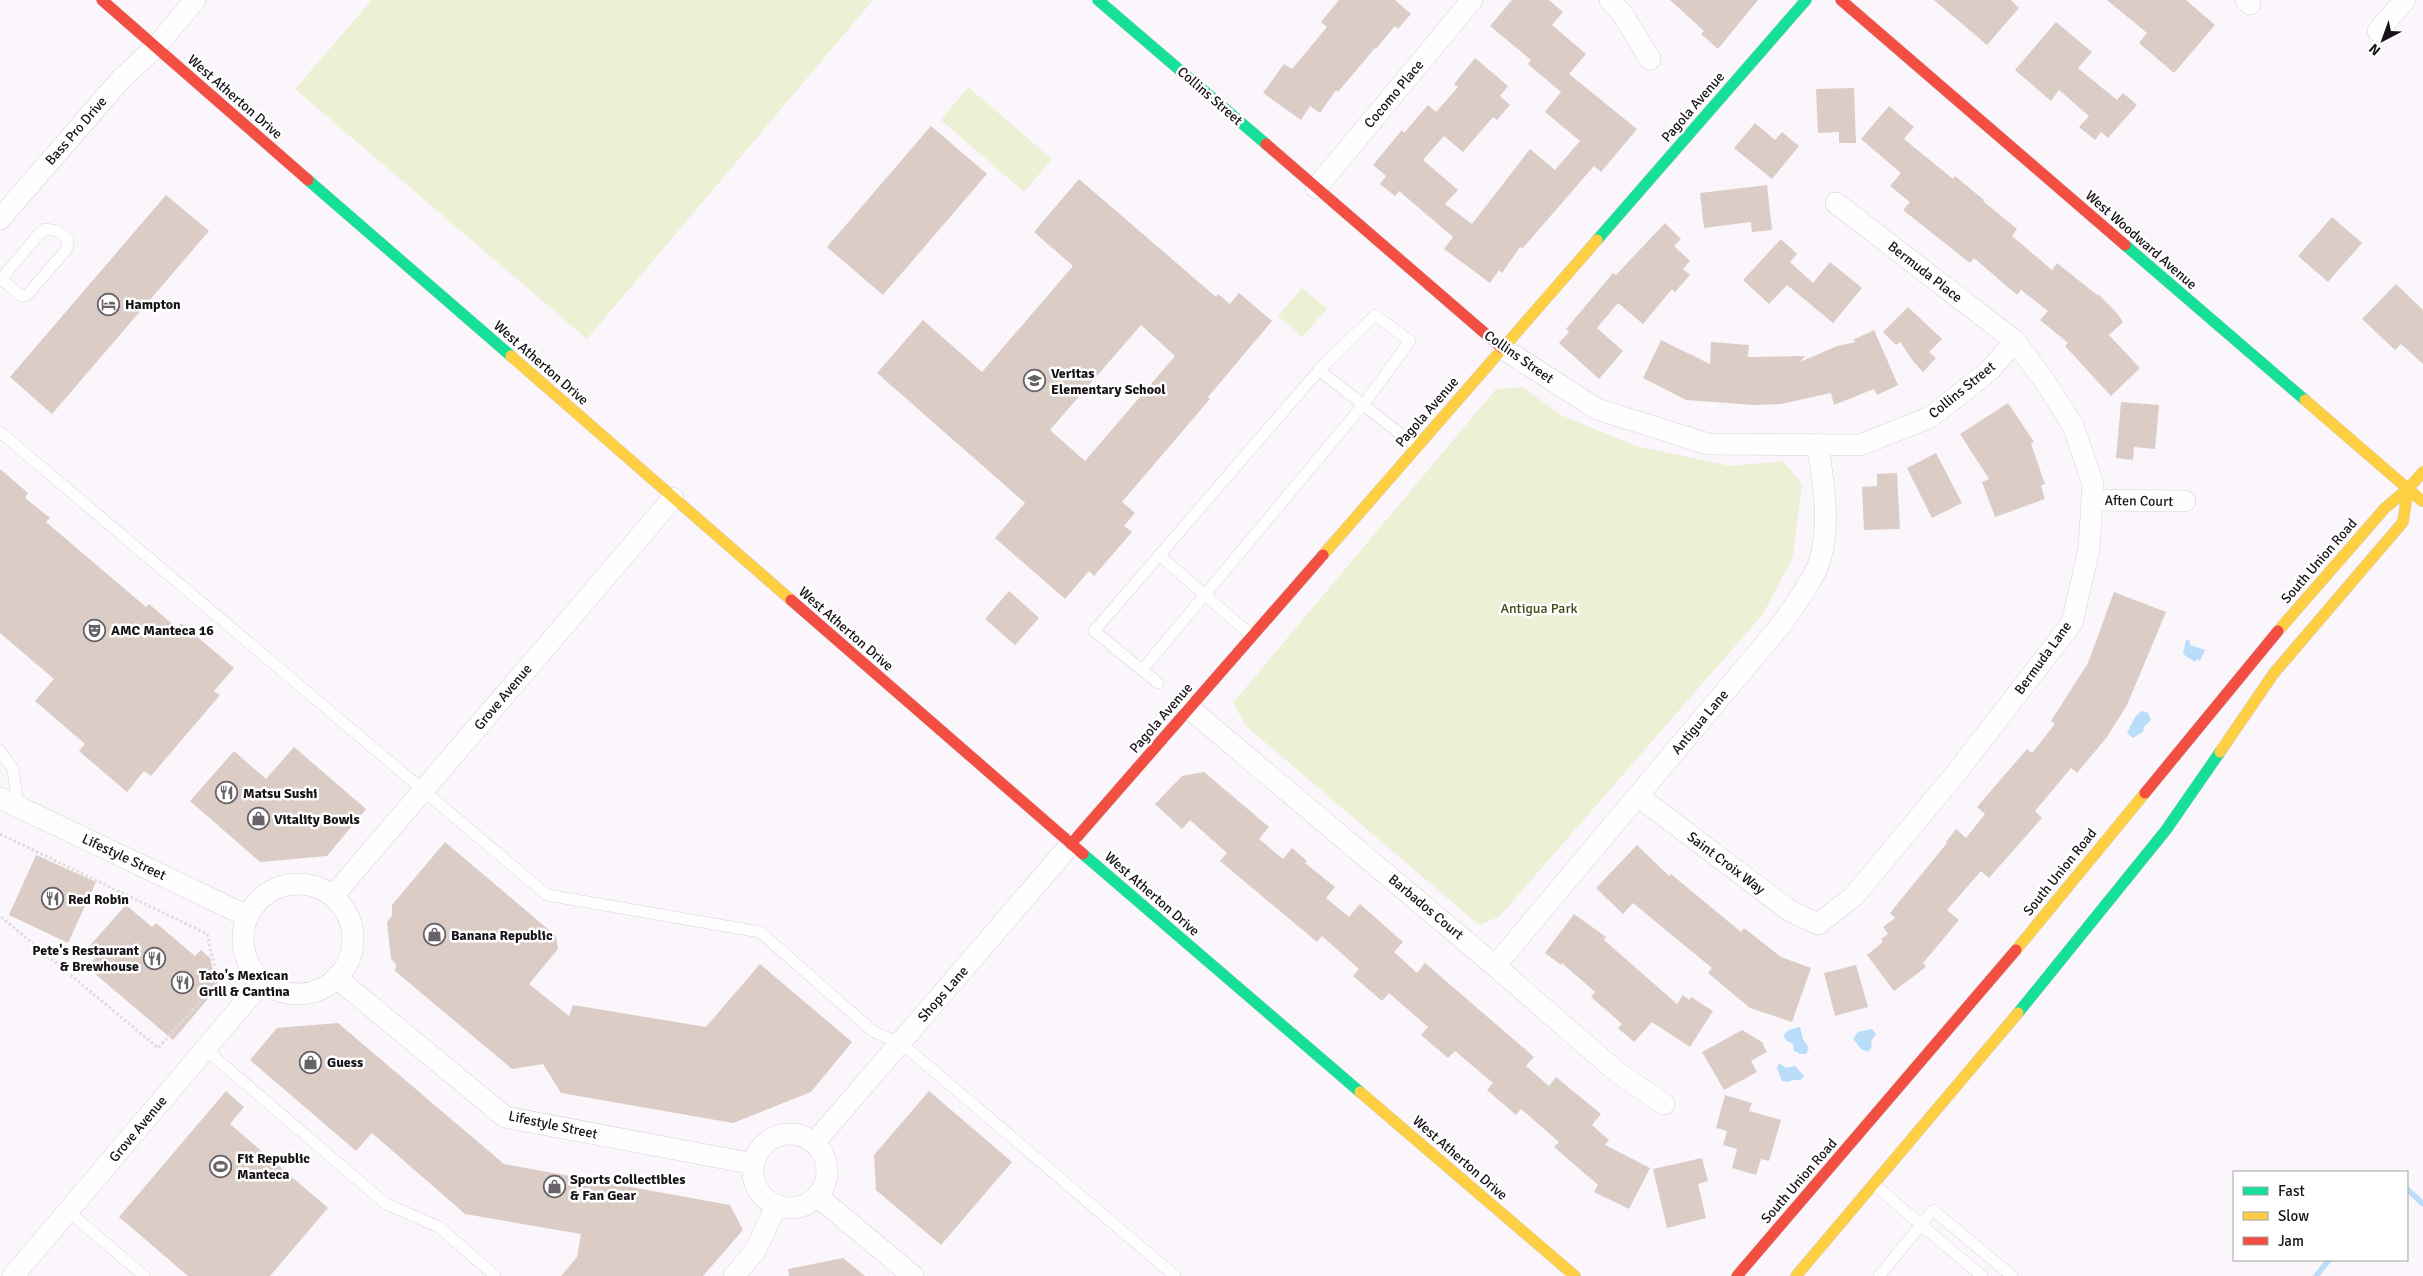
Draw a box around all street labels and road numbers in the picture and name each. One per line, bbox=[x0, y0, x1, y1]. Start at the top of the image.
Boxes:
street label: West Atherton Drive bbox=[184, 51, 286, 143]
street label: Cocomo Place bbox=[1361, 57, 1427, 131]
street label: Collins Street bbox=[1174, 63, 1246, 129]
street label: Pagola Avenue bbox=[1658, 68, 1728, 146]
street label: Bass Pro Drive bbox=[42, 93, 110, 169]
street label: West Woodward Avenue bbox=[2082, 187, 2200, 293]
street label: Bermuda Place bbox=[1884, 238, 1966, 306]
street label: West Atherton Drive bbox=[490, 317, 592, 409]
street label: Collins Street bbox=[1481, 327, 1557, 387]
street label: Collins Street bbox=[1925, 358, 1999, 422]
street label: Pagola Avenue bbox=[1392, 373, 1462, 451]
street label: Aften Court bbox=[2105, 492, 2174, 510]
street label: South Union Road bbox=[2277, 515, 2361, 607]
street label: West Atherton Drive bbox=[795, 583, 897, 675]
street label: Bermuda Lane bbox=[2011, 618, 2075, 698]
street label: Grove Avenue bbox=[470, 660, 536, 734]
street label: Pagola Avenue bbox=[1126, 679, 1196, 757]
street label: Antigua Lane bbox=[1668, 686, 1732, 758]
street label: South Union Road bbox=[2020, 825, 2100, 919]
street label: Saint Croix Way bbox=[1684, 828, 1769, 898]
street label: Lifestyle Street bbox=[79, 830, 169, 884]
street label: West Atherton Drive bbox=[1101, 848, 1203, 940]
street label: Barbados Court bbox=[1385, 871, 1467, 943]
street label: Shops Lane bbox=[914, 963, 972, 1025]
street label: Grove Avenue bbox=[105, 1092, 171, 1166]
street label: Lifestyle Street bbox=[507, 1107, 599, 1143]
street label: West Atherton Drive bbox=[1409, 1112, 1511, 1204]
street label: South Union Road bbox=[1757, 1135, 1841, 1227]

